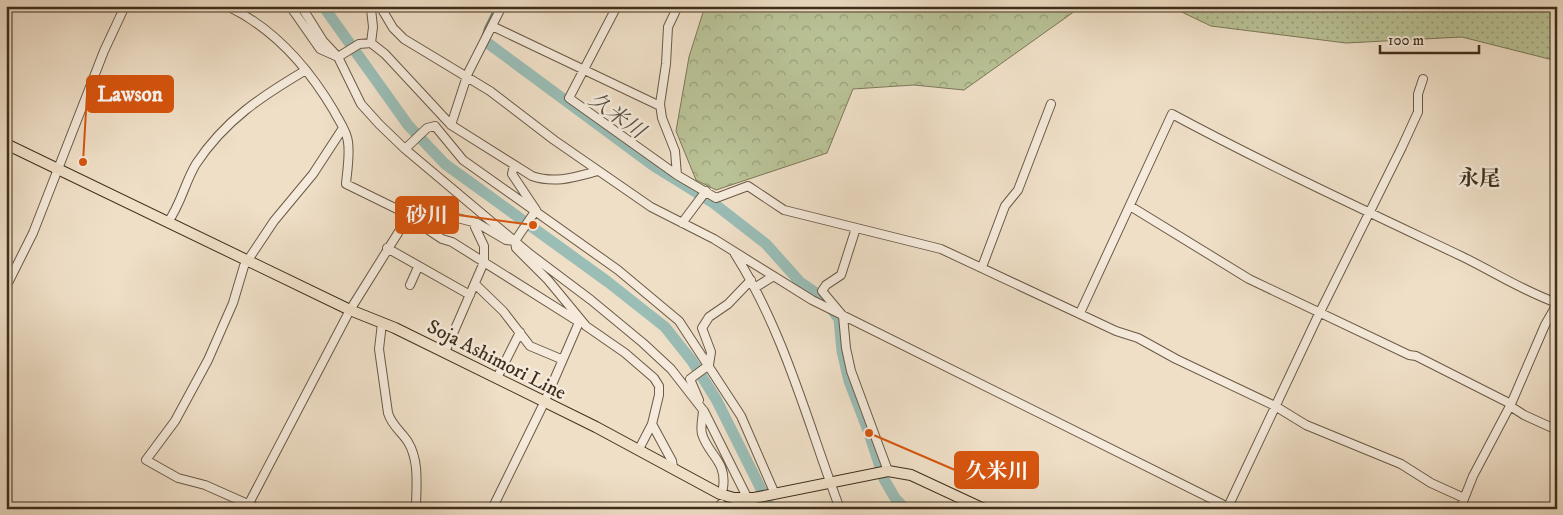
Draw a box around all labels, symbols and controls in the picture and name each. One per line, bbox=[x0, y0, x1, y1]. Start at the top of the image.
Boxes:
scale bar bbox=[1380, 22, 1479, 54]
text: 100 m bbox=[1388, 31, 1424, 50]
callout: Lawson bbox=[87, 76, 173, 112]
text: Lawson bbox=[97, 82, 164, 108]
water label: 久米川 bbox=[583, 87, 651, 146]
district label: 永尾 bbox=[1458, 166, 1500, 192]
callout: 砂川 bbox=[396, 197, 458, 233]
text: 砂川 bbox=[406, 203, 448, 229]
street label: Soja Ashimori Line bbox=[423, 315, 570, 406]
callout: 久米川 bbox=[955, 452, 1038, 488]
text: 久米川 bbox=[966, 459, 1029, 485]

